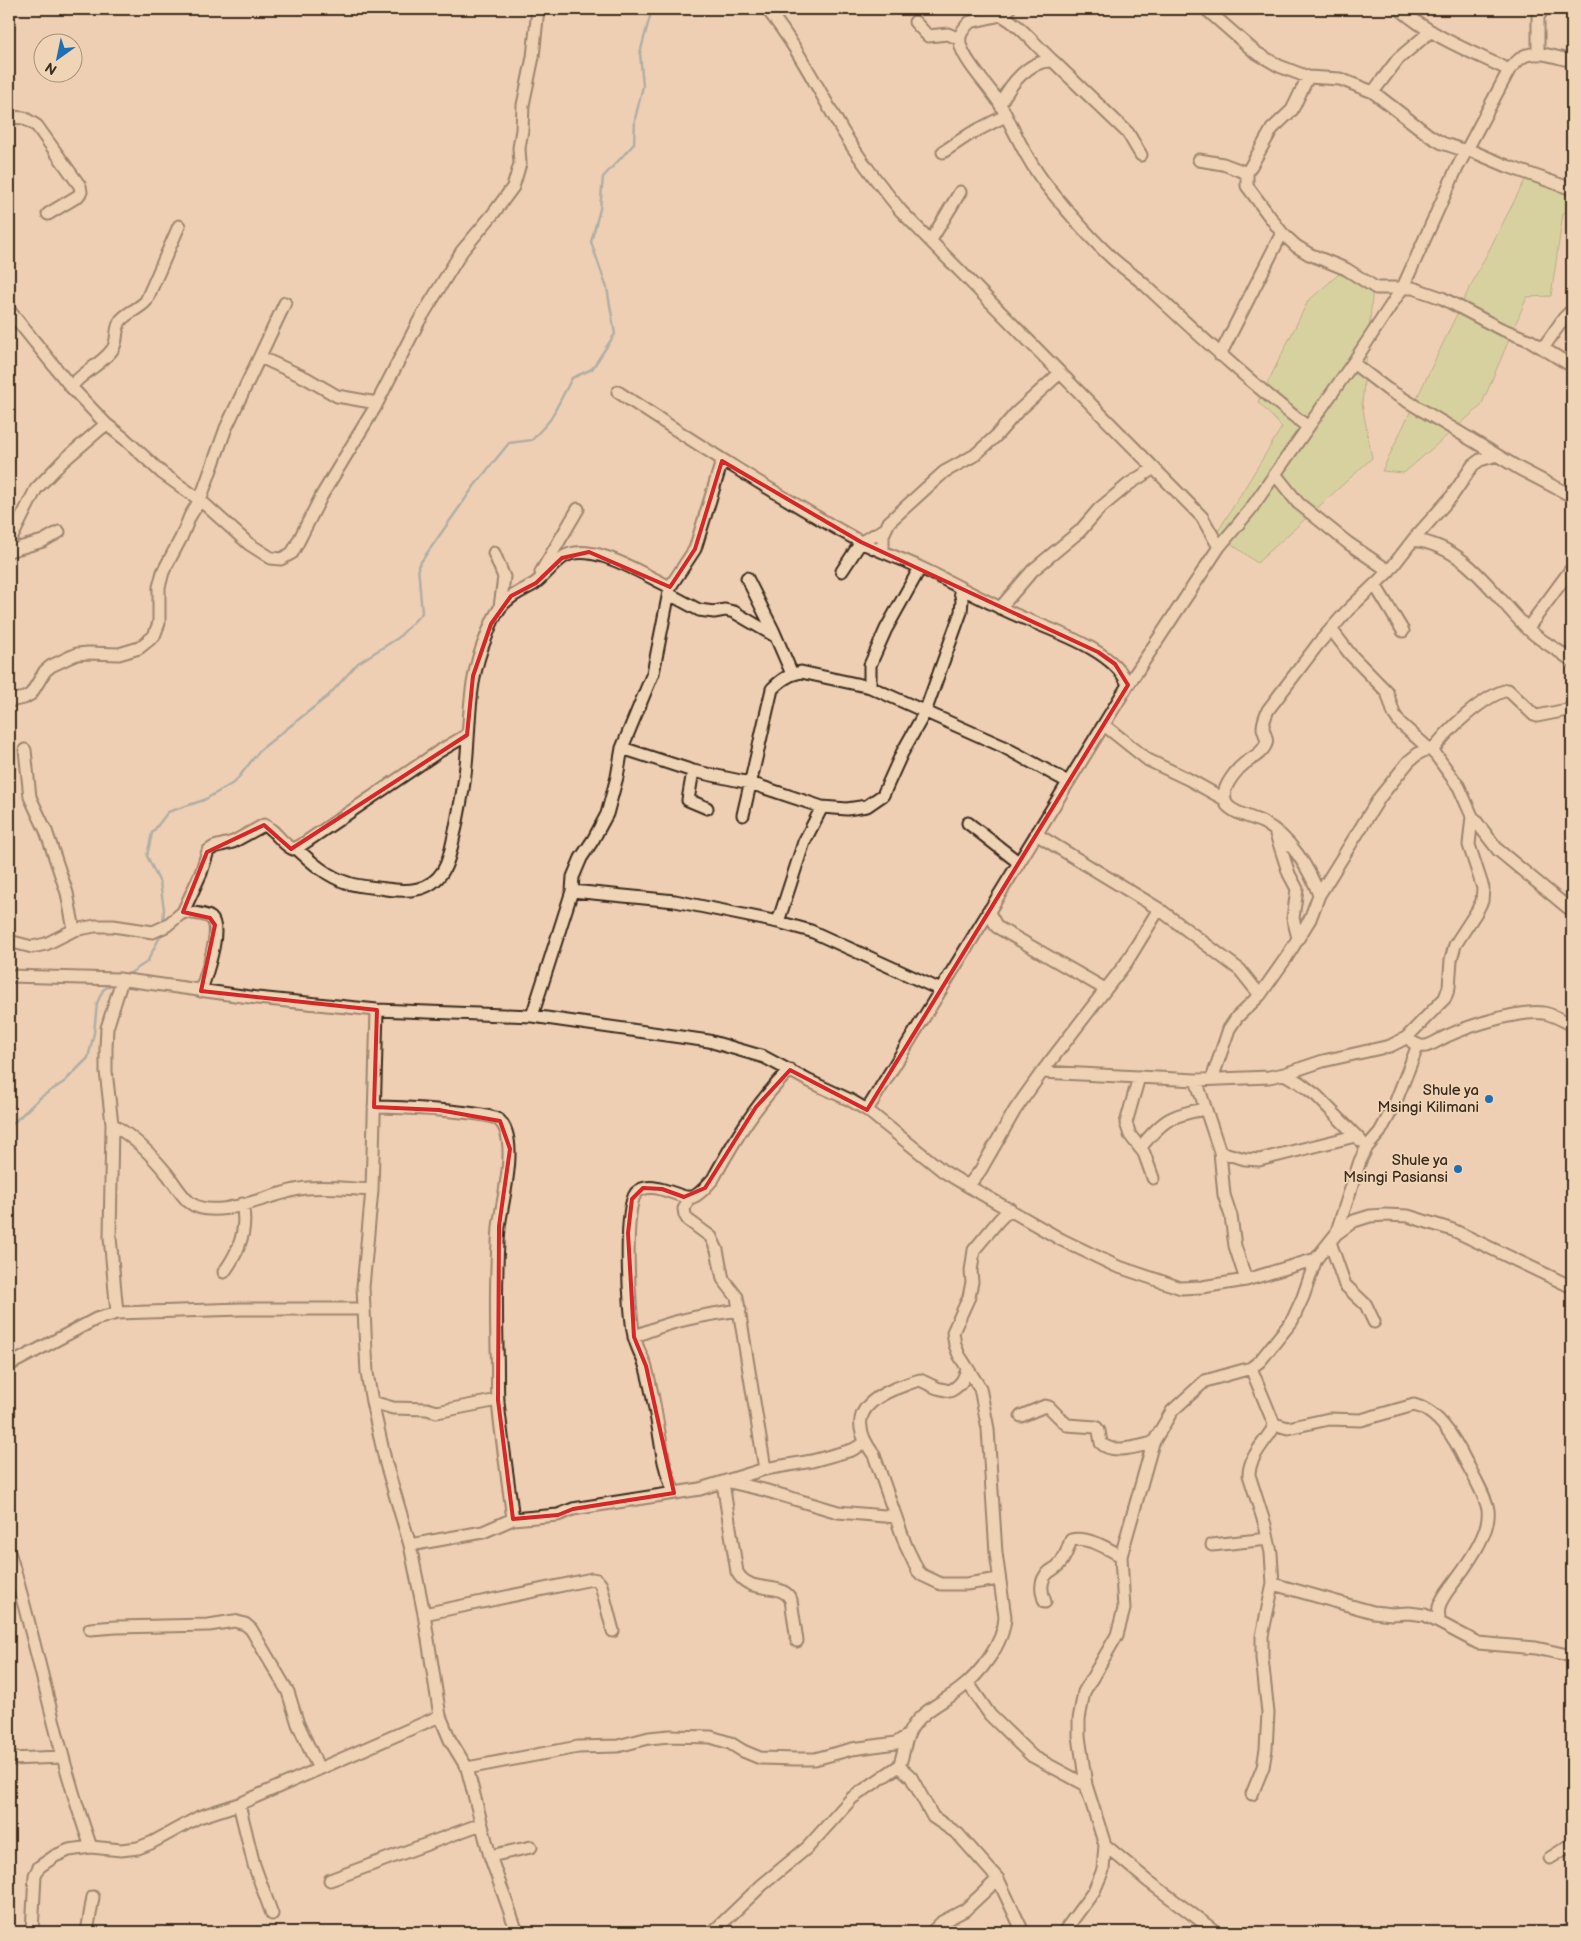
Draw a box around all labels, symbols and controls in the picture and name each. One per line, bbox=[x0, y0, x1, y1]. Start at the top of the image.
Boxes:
north arrow bbox=[32, 32, 82, 82]
text: N bbox=[42, 58, 60, 78]
place label: Shule ya Msingi Kilimani bbox=[1378, 1081, 1479, 1117]
marker: Shule ya Msingi Kilimani bbox=[1483, 1093, 1495, 1105]
place label: Shule ya Msingi Pasiansi bbox=[1343, 1151, 1448, 1187]
marker: Shule ya Msingi Pasiansi bbox=[1452, 1163, 1464, 1175]

